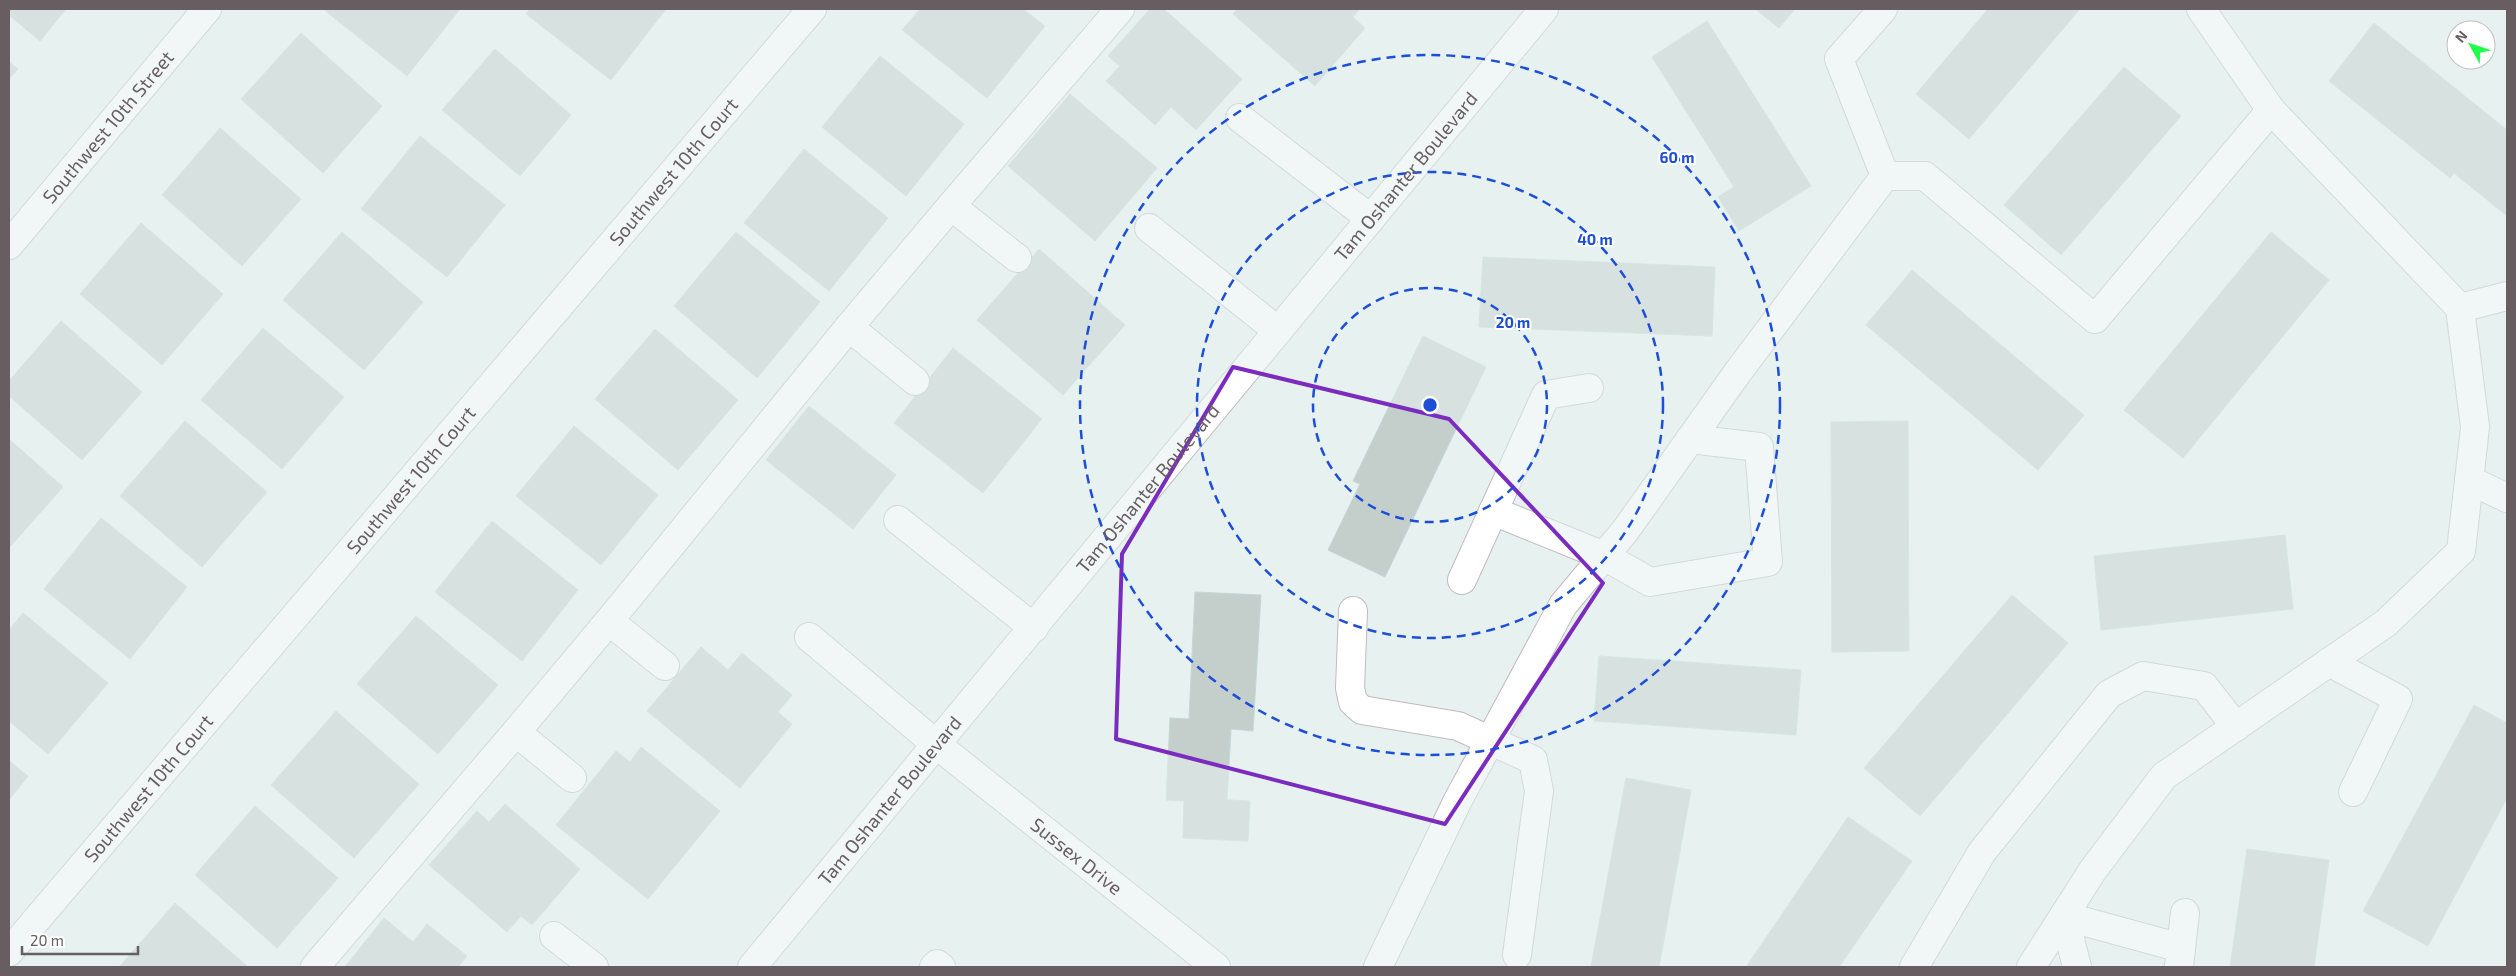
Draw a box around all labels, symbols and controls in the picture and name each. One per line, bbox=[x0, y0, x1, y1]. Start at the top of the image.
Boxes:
north arrow bbox=[2446, 20, 2496, 70]
text: N bbox=[2451, 27, 2470, 46]
street label: Southwest 10th Street bbox=[37, 46, 178, 208]
street label: Tam Oshanter Boulevard bbox=[1329, 87, 1482, 265]
street label: Southwest 10th Court bbox=[604, 93, 742, 250]
text: 60 m bbox=[1660, 148, 1694, 166]
text: 40 m bbox=[1577, 230, 1613, 248]
text: 20 m bbox=[1496, 313, 1530, 331]
centre of rings bbox=[1421, 396, 1439, 414]
street label: Tam Oshanter Boulevard bbox=[1071, 399, 1224, 577]
street label: Southwest 10th Court bbox=[341, 401, 480, 558]
street label: Southwest 10th Court bbox=[79, 710, 217, 866]
street label: Tam Oshanter Boulevard bbox=[813, 711, 966, 889]
street label: Sussex Drive bbox=[1027, 812, 1127, 899]
scale bar bbox=[22, 924, 139, 956]
text: 20 m bbox=[30, 931, 64, 949]

